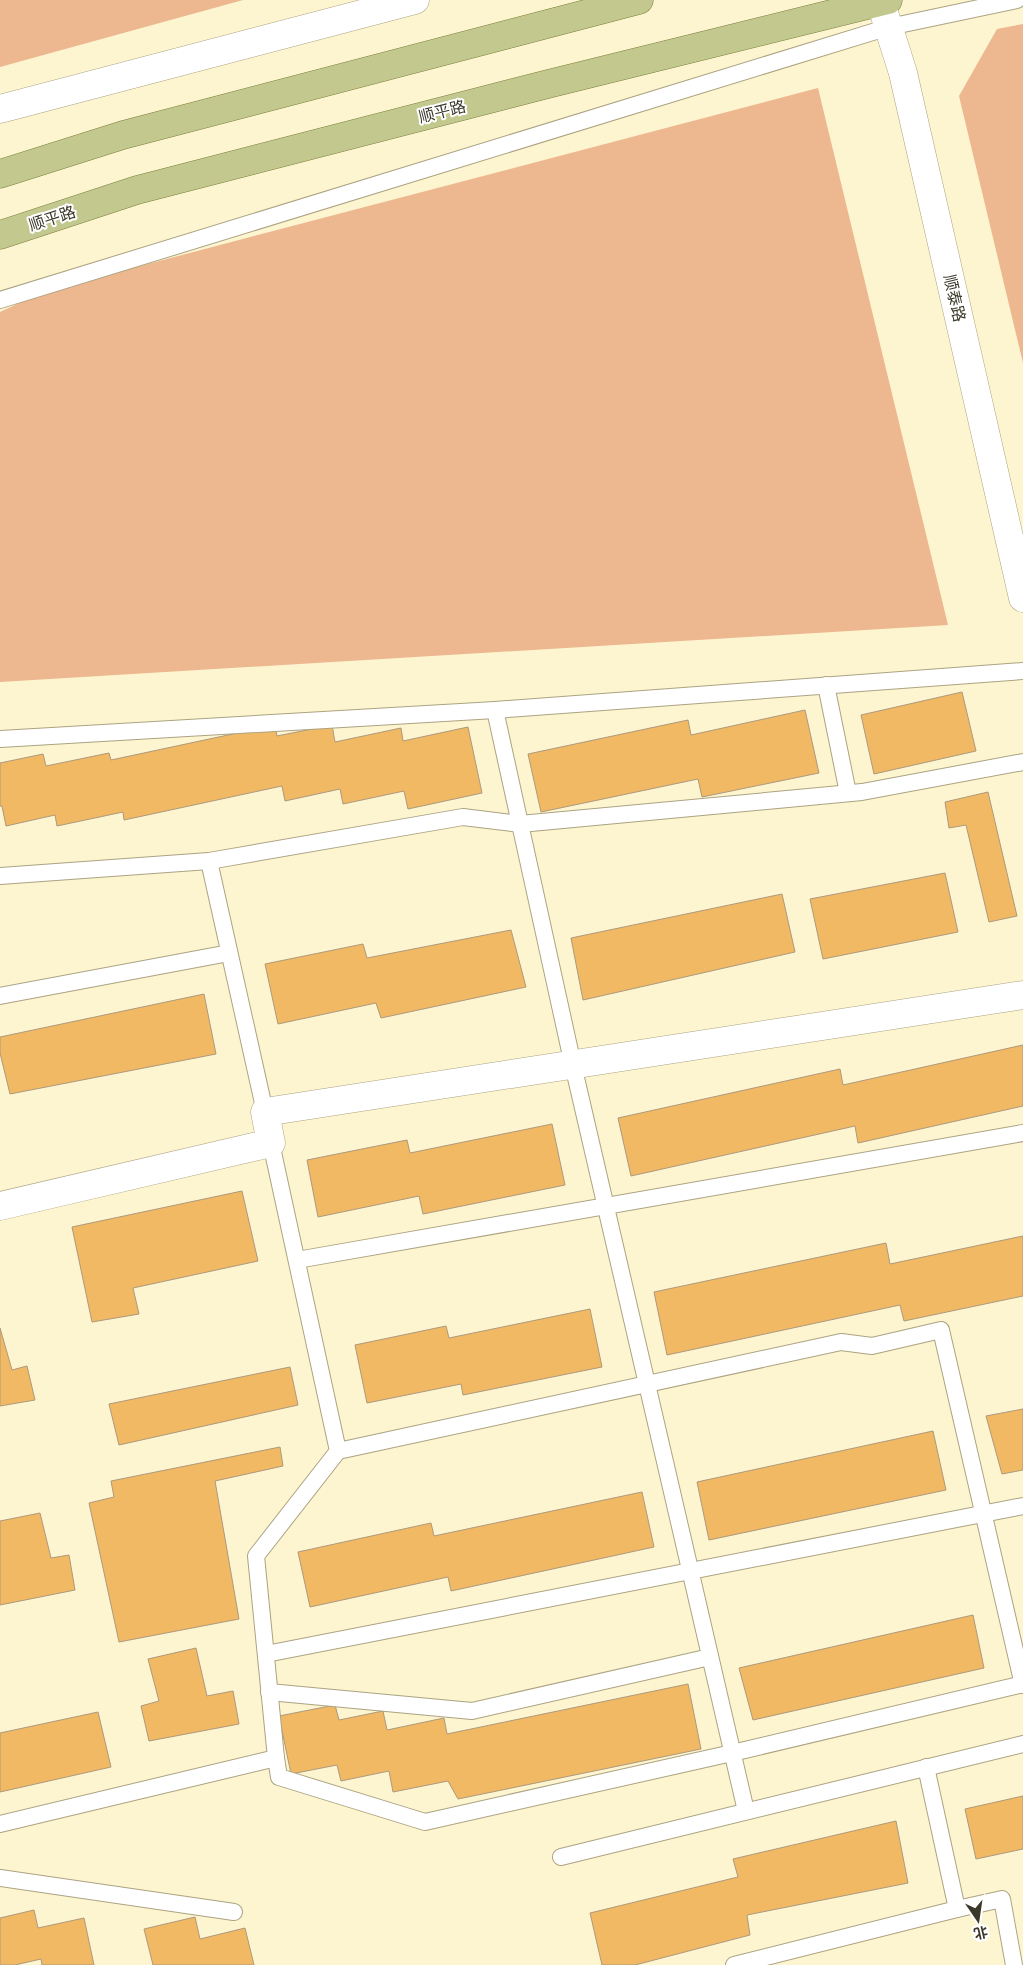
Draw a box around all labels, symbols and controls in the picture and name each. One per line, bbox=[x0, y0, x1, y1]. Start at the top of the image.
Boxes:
street label: 顺平路 bbox=[417, 96, 468, 127]
street label: 顺平路 bbox=[26, 202, 78, 235]
street label: 顺泰路 bbox=[940, 273, 969, 324]
north arrow bbox=[953, 1895, 1003, 1945]
text: 北 bbox=[972, 1922, 990, 1942]

